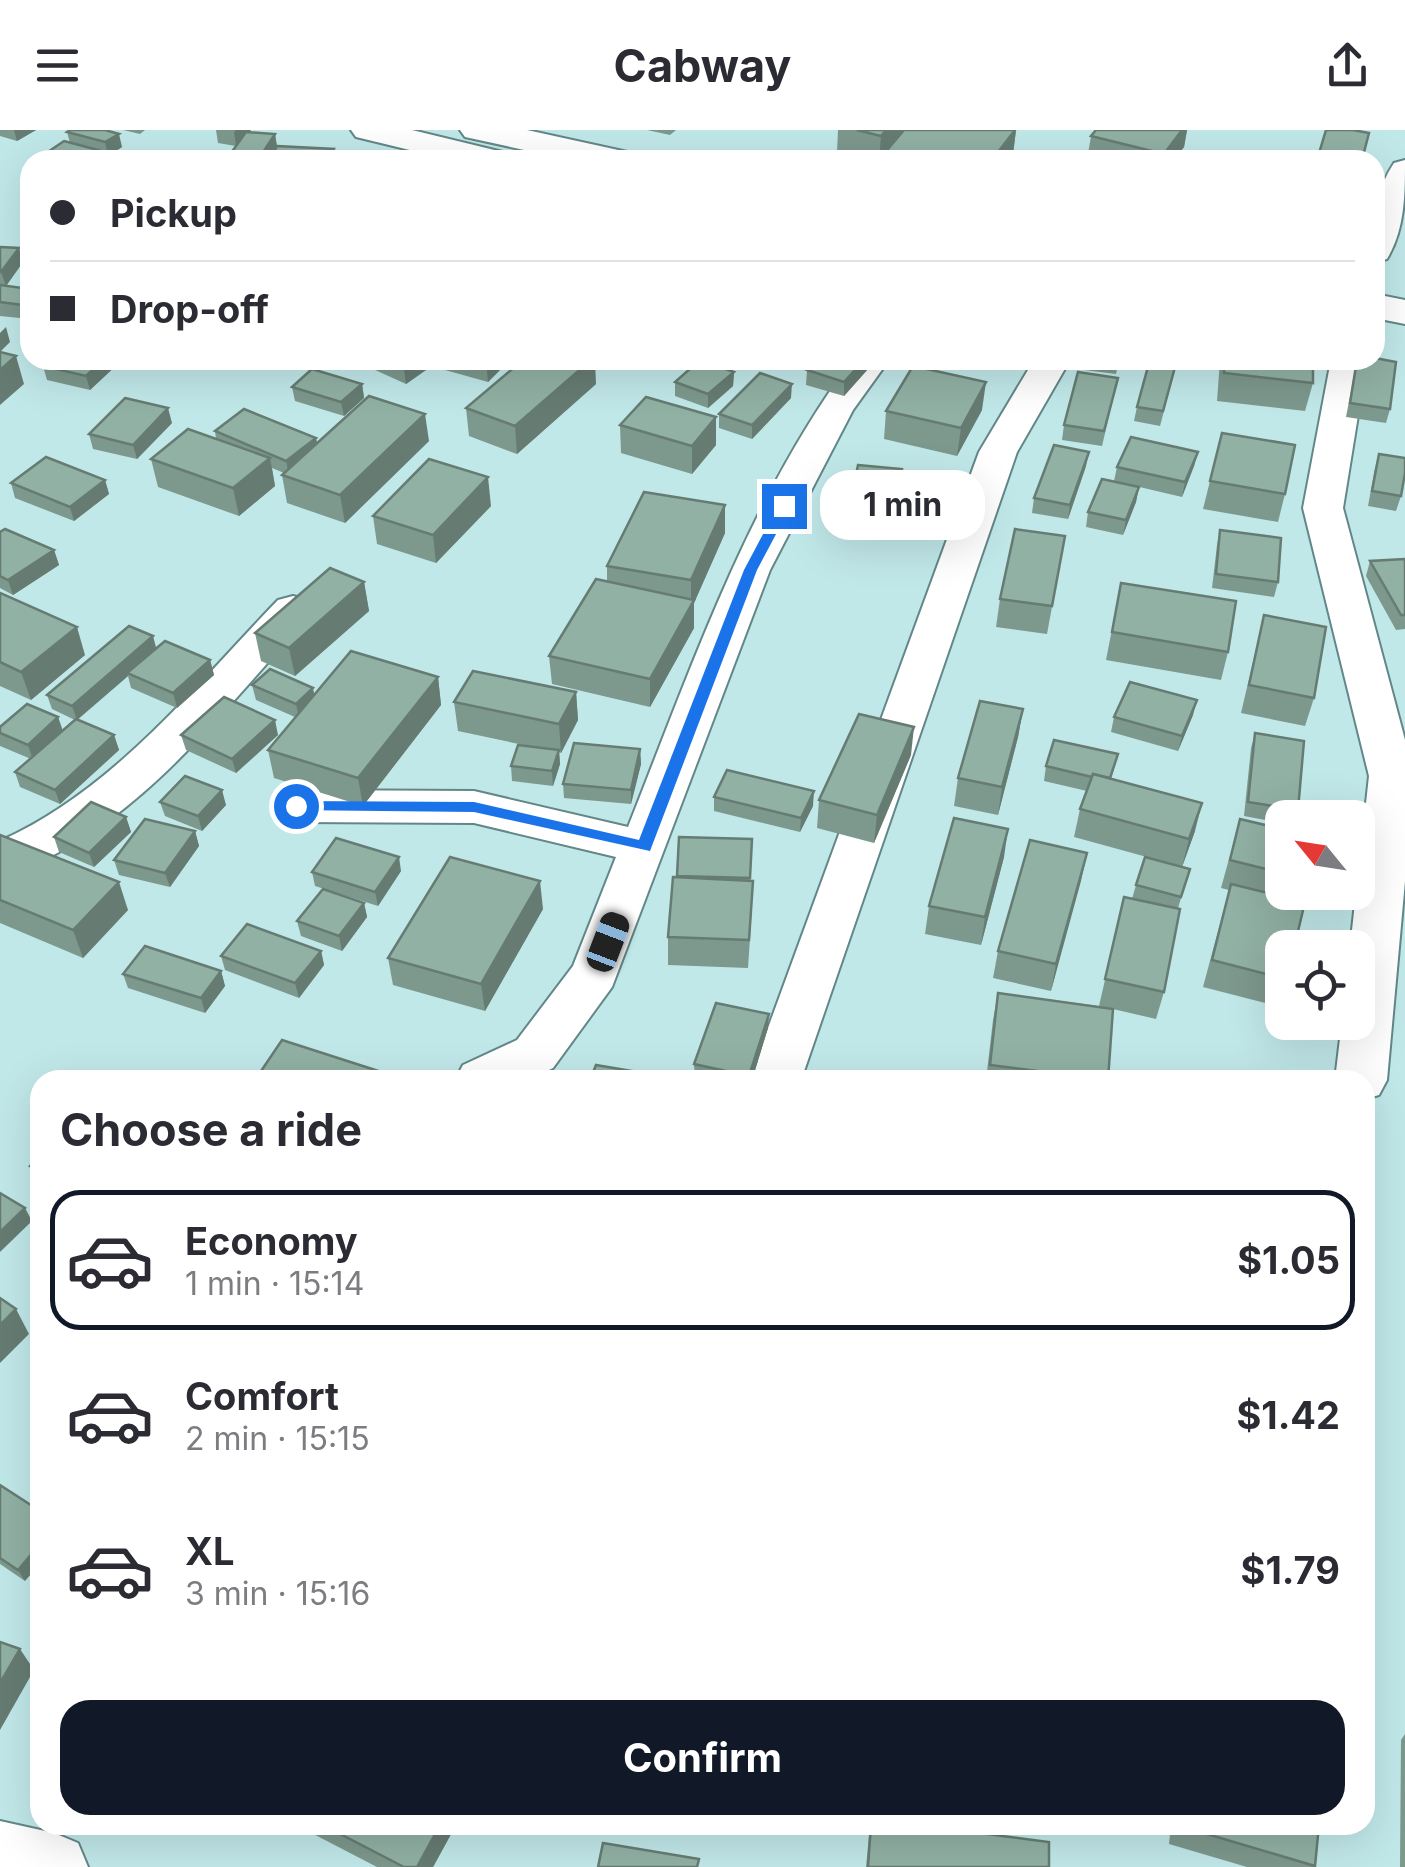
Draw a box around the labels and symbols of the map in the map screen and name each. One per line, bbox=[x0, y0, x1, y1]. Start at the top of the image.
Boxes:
callout: 1 min bbox=[819, 471, 984, 541]
route end bbox=[762, 484, 807, 529]
route start bbox=[274, 784, 319, 829]
north arrow bbox=[1265, 800, 1375, 910]
car bbox=[583, 909, 633, 975]

